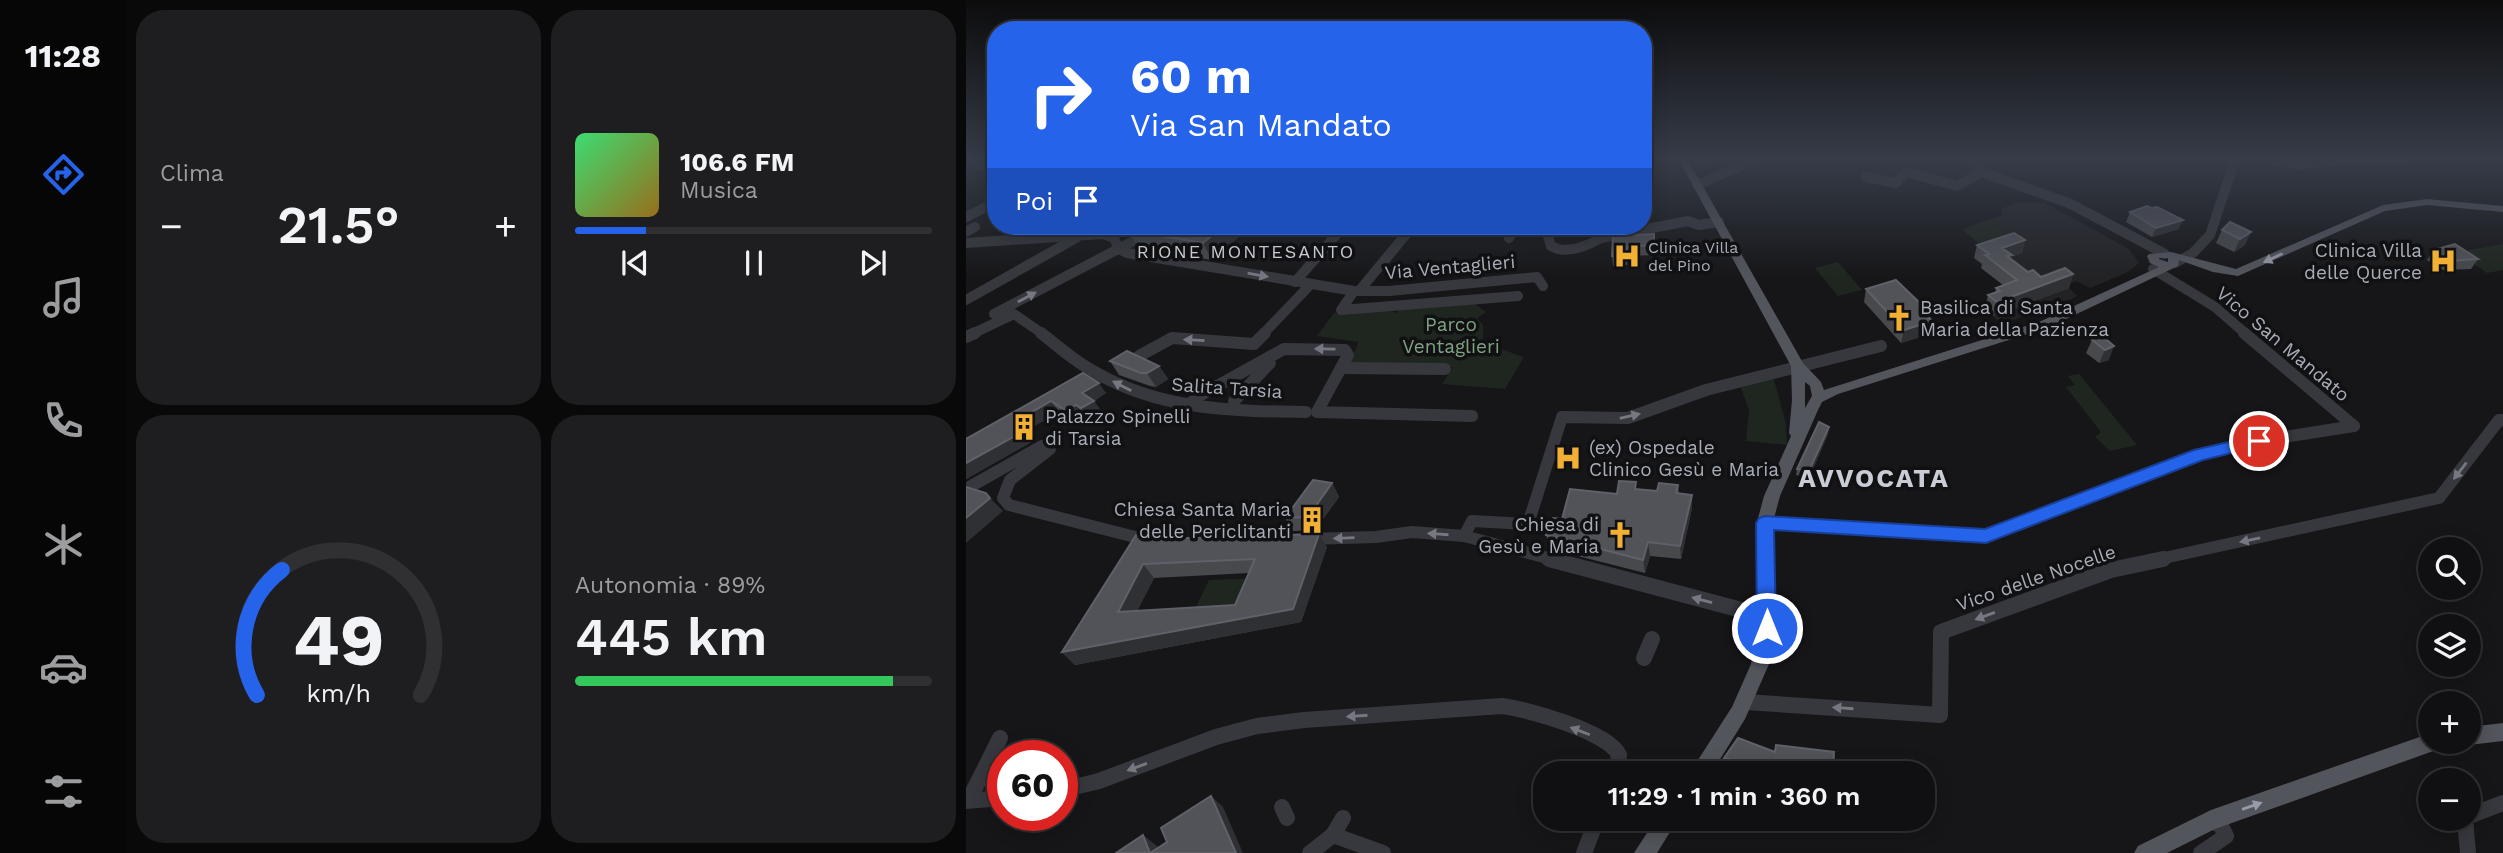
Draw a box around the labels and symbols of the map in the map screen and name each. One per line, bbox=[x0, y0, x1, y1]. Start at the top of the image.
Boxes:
place label: Clinica Villa del Pino bbox=[1648, 238, 1738, 275]
place label: Clinica Villa delle Querce bbox=[2304, 239, 2422, 284]
district label: RIONE MONTESANTO bbox=[1137, 241, 1355, 262]
hospital icon: Clinica Villa del Pino bbox=[1612, 241, 1642, 271]
hospital icon: Clinica Villa delle Querce bbox=[2428, 246, 2458, 276]
street label: Via Ventaglieri bbox=[1384, 250, 1516, 284]
one-way arrow bbox=[2263, 252, 2283, 264]
one-way arrow bbox=[1247, 270, 1269, 281]
street label: Vico San Mandato bbox=[2212, 281, 2354, 407]
one-way arrow bbox=[1017, 291, 1037, 303]
place label: Basilica di Santa Maria della Pazienza bbox=[1920, 296, 2109, 341]
church icon: Basilica di Santa Maria della Pazienza bbox=[1884, 303, 1914, 333]
park label: Parco Ventaglieri bbox=[1402, 313, 1500, 358]
one-way arrow bbox=[1183, 334, 1205, 345]
one-way arrow bbox=[1314, 344, 1336, 355]
street label: Salita Tarsia bbox=[1171, 373, 1284, 403]
one-way arrow bbox=[1112, 381, 1132, 392]
place label: Palazzo Spinelli di Tarsia bbox=[1045, 405, 1190, 450]
one-way arrow bbox=[1619, 410, 1641, 421]
pin bbox=[2229, 411, 2289, 471]
building icon: Palazzo Spinelli di Tarsia bbox=[1009, 412, 1039, 442]
place label: (ex) Ospedale Clinico Gesù e Maria bbox=[1589, 436, 1779, 481]
hospital icon: (ex) Ospedale Clinico Gesù e Maria bbox=[1553, 443, 1583, 473]
one-way arrow bbox=[2453, 462, 2467, 480]
district label: AVVOCATA bbox=[1798, 463, 1950, 493]
place label: Chiesa Santa Maria delle Periclitanti bbox=[1114, 498, 1291, 543]
building icon: Chiesa Santa Maria delle Periclitanti bbox=[1297, 505, 1327, 535]
place label: Chiesa di Gesù e Maria bbox=[1478, 513, 1599, 558]
church icon: Chiesa di Gesù e Maria bbox=[1605, 520, 1635, 550]
one-way arrow bbox=[1427, 528, 1449, 539]
one-way arrow bbox=[1333, 532, 1355, 544]
one-way arrow bbox=[2239, 534, 2261, 545]
street label: Vico delle Nocelle bbox=[1953, 540, 2119, 616]
position arrow bbox=[1730, 591, 1804, 665]
one-way arrow bbox=[1691, 595, 1712, 605]
one-way arrow bbox=[1975, 611, 1996, 622]
one-way arrow bbox=[1832, 702, 1854, 713]
one-way arrow bbox=[1346, 711, 1368, 722]
one-way arrow bbox=[1569, 725, 1590, 736]
speed limit sign: 60 bbox=[987, 740, 1078, 831]
one-way arrow bbox=[1126, 762, 1147, 773]
one-way arrow bbox=[2241, 800, 2262, 811]

